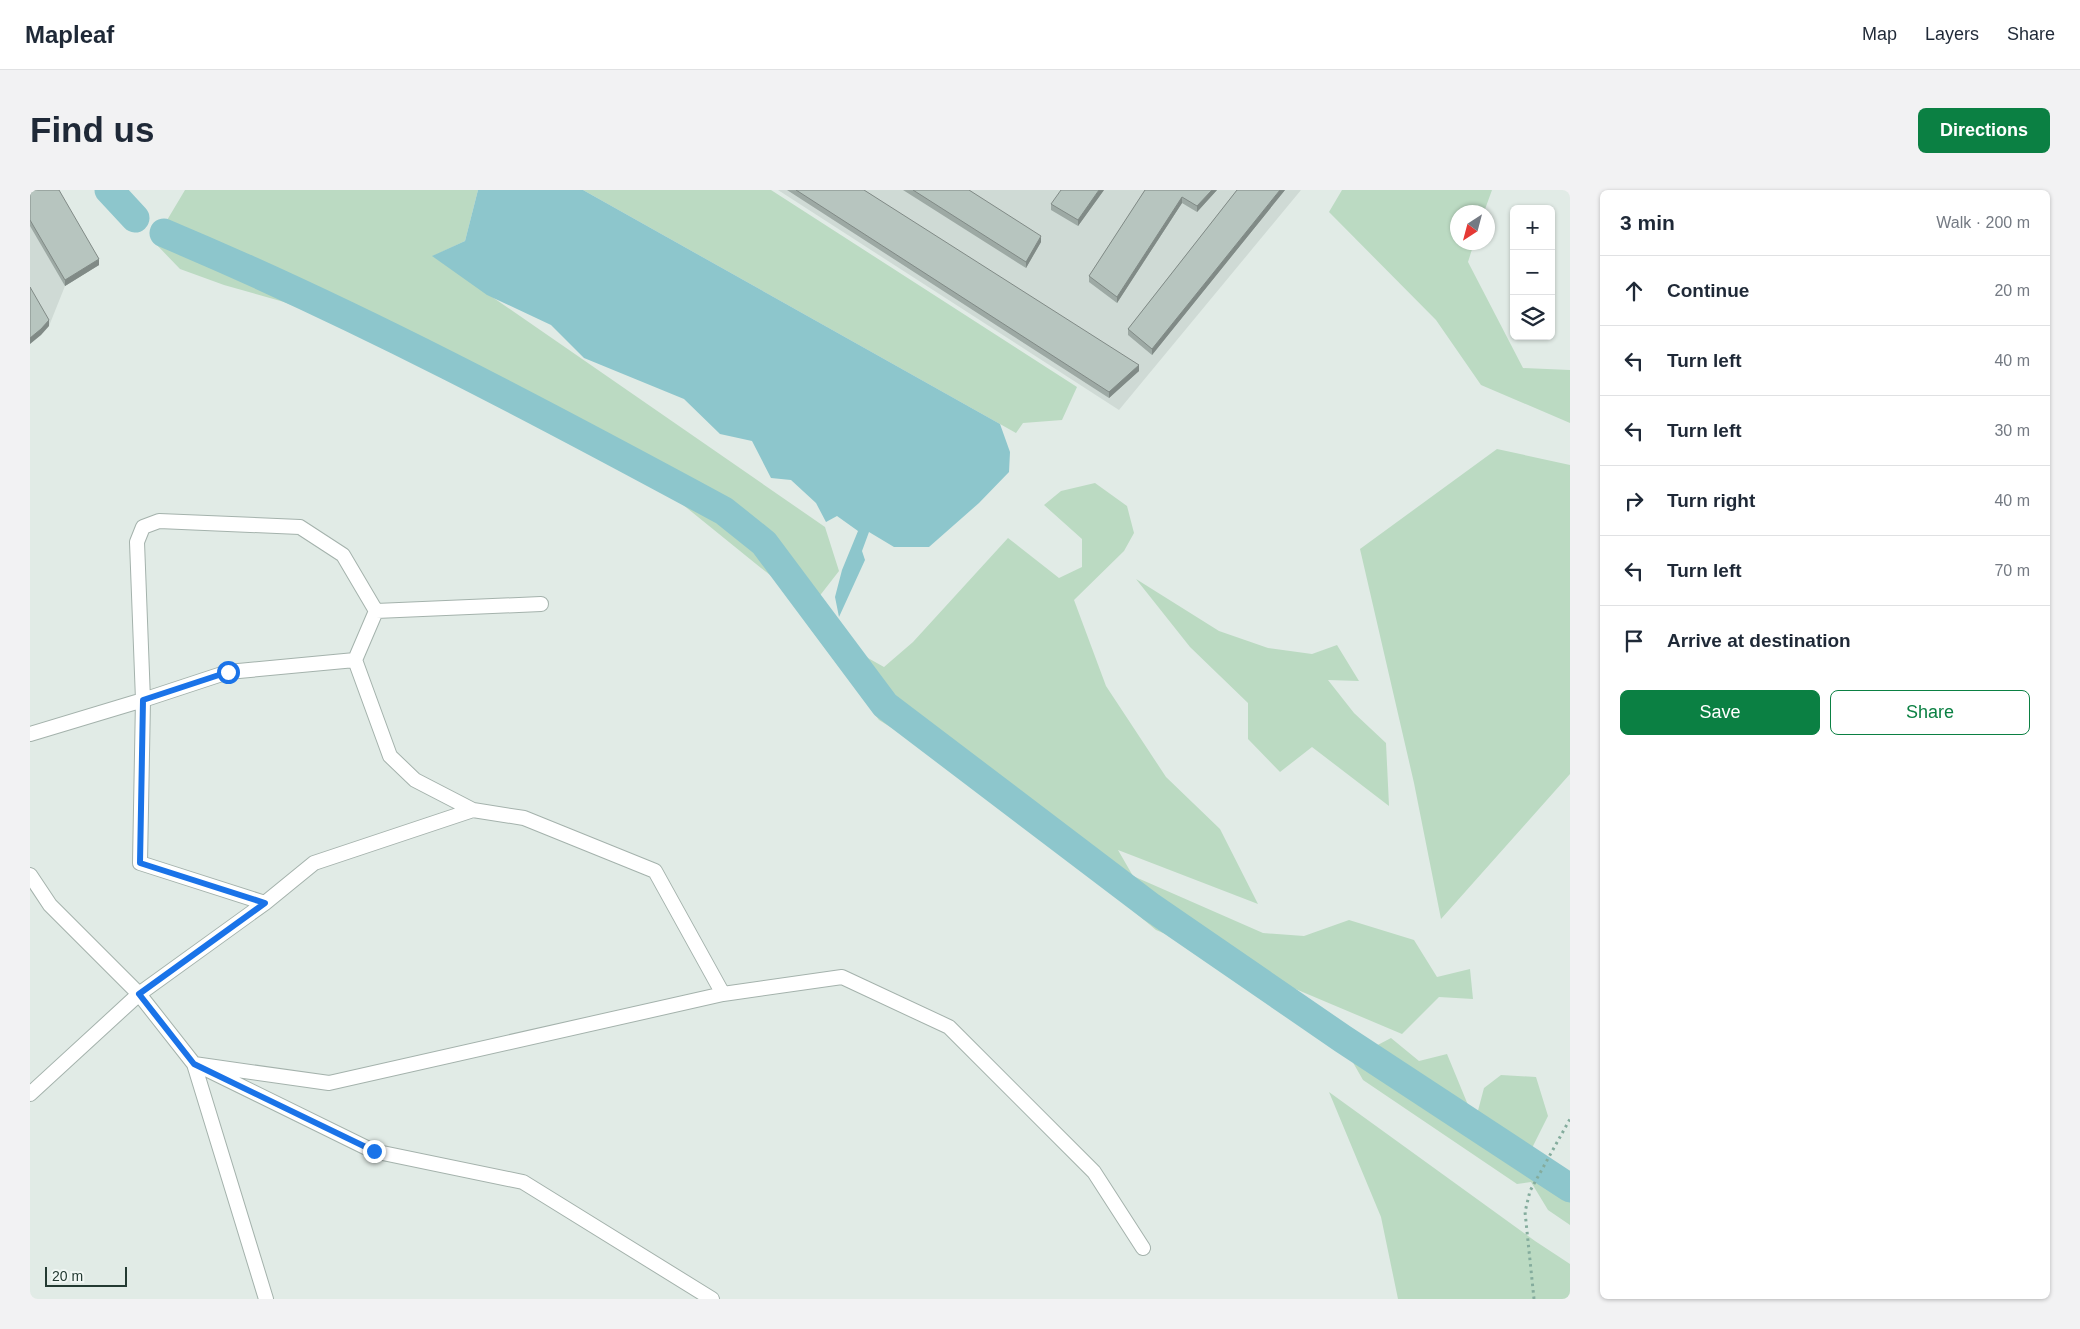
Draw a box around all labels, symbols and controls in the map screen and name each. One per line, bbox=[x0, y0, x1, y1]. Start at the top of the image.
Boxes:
text: Mapleaf bbox=[25, 21, 114, 48]
text: Map bbox=[1862, 24, 1897, 44]
text: Layers bbox=[1925, 24, 1979, 44]
text: Share bbox=[2007, 24, 2055, 44]
button: Directions bbox=[1918, 108, 2050, 153]
text: Find us bbox=[30, 110, 154, 149]
north arrow bbox=[1450, 205, 1495, 250]
map controls bbox=[1510, 205, 1555, 340]
button: + bbox=[1510, 205, 1555, 250]
text: 3 min bbox=[1620, 211, 1675, 234]
text: Walk · 200 m bbox=[1936, 214, 2030, 231]
button: − bbox=[1510, 250, 1555, 295]
icon: ahead bbox=[1620, 277, 1648, 305]
text: Continue bbox=[1667, 280, 1749, 301]
text: 20 m bbox=[1994, 282, 2030, 299]
button: layers bbox=[1510, 295, 1555, 340]
icon: left bbox=[1620, 347, 1648, 375]
text: Turn left bbox=[1667, 350, 1742, 371]
text: 40 m bbox=[1994, 352, 2030, 369]
icon: left bbox=[1620, 417, 1648, 445]
text: Turn left bbox=[1667, 420, 1742, 441]
text: 30 m bbox=[1994, 422, 2030, 439]
icon: right bbox=[1620, 487, 1648, 515]
text: Turn right bbox=[1667, 490, 1755, 511]
text: 40 m bbox=[1994, 492, 2030, 509]
icon: left bbox=[1620, 557, 1648, 585]
text: Turn left bbox=[1667, 560, 1742, 581]
text: 70 m bbox=[1994, 562, 2030, 579]
icon: arrive bbox=[1620, 627, 1648, 655]
text: Arrive at destination bbox=[1667, 630, 1851, 651]
route start bbox=[217, 661, 240, 684]
button: Save bbox=[1620, 690, 1820, 735]
button: Share bbox=[1830, 690, 2030, 735]
route end bbox=[363, 1140, 386, 1163]
scale bar bbox=[45, 1264, 128, 1287]
text: 20 m bbox=[52, 1268, 83, 1284]

